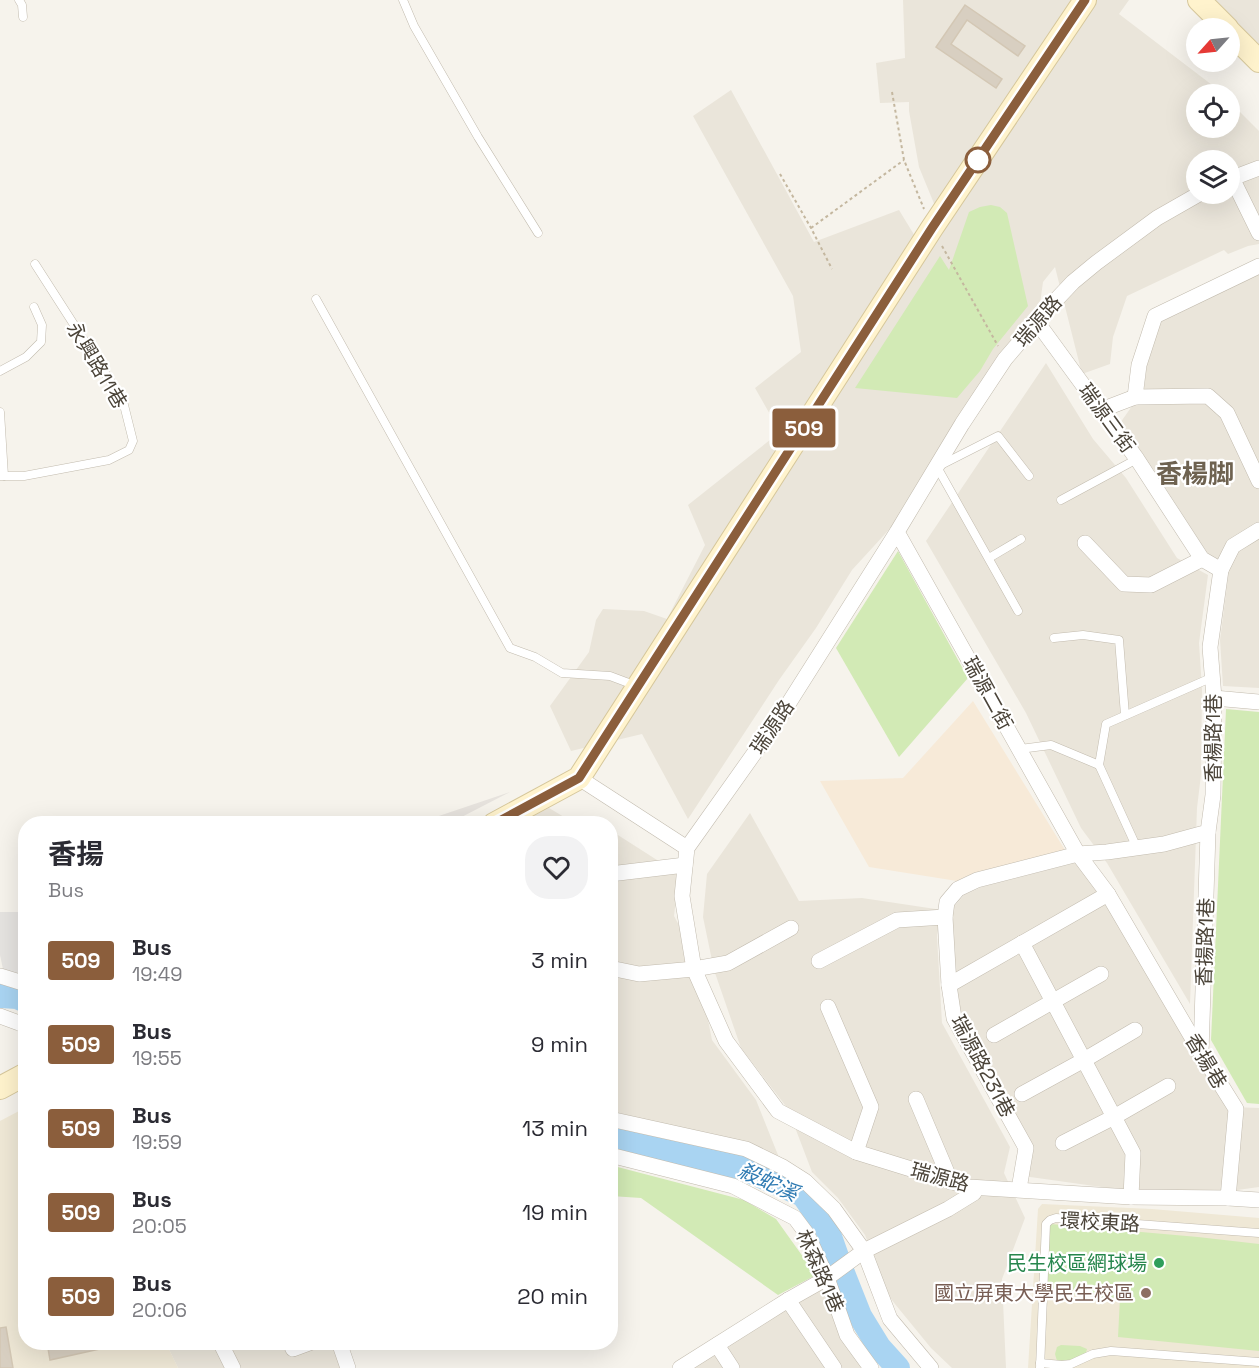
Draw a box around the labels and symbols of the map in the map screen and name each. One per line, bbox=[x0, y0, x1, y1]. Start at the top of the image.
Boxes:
north arrow bbox=[1186, 18, 1240, 72]
unlabelled marker bbox=[965, 147, 991, 173]
street label: 瑞源路 bbox=[1009, 290, 1067, 352]
street label: 永興路11巷 bbox=[61, 317, 133, 413]
street label: 瑞源三街 bbox=[1073, 378, 1141, 458]
line badge: 509 bbox=[770, 408, 838, 448]
district label: 香楊脚 bbox=[1156, 457, 1234, 491]
street label: 瑞源二街 bbox=[957, 652, 1019, 734]
street label: 香楊路1巷 bbox=[1200, 694, 1226, 782]
street label: 瑞源路 bbox=[744, 695, 800, 759]
street label: 香揚路1巷 bbox=[1190, 897, 1220, 987]
street label: 瑞源路231巷 bbox=[945, 1010, 1021, 1122]
street label: 香揚巷 bbox=[1179, 1029, 1233, 1093]
water label: 殺蛇溪 bbox=[734, 1156, 805, 1208]
street label: 瑞源路 bbox=[908, 1157, 972, 1197]
street label: 環校東路 bbox=[1059, 1207, 1141, 1237]
street label: 林森路1巷 bbox=[790, 1225, 850, 1317]
place label: 民生校區網球場 bbox=[1007, 1250, 1147, 1276]
marker: 民生校區網球場 bbox=[1152, 1256, 1166, 1270]
place label: 國立屏東大學民生校區 bbox=[934, 1280, 1134, 1306]
marker: 國立屏東大學民生校區 bbox=[1139, 1286, 1153, 1300]

